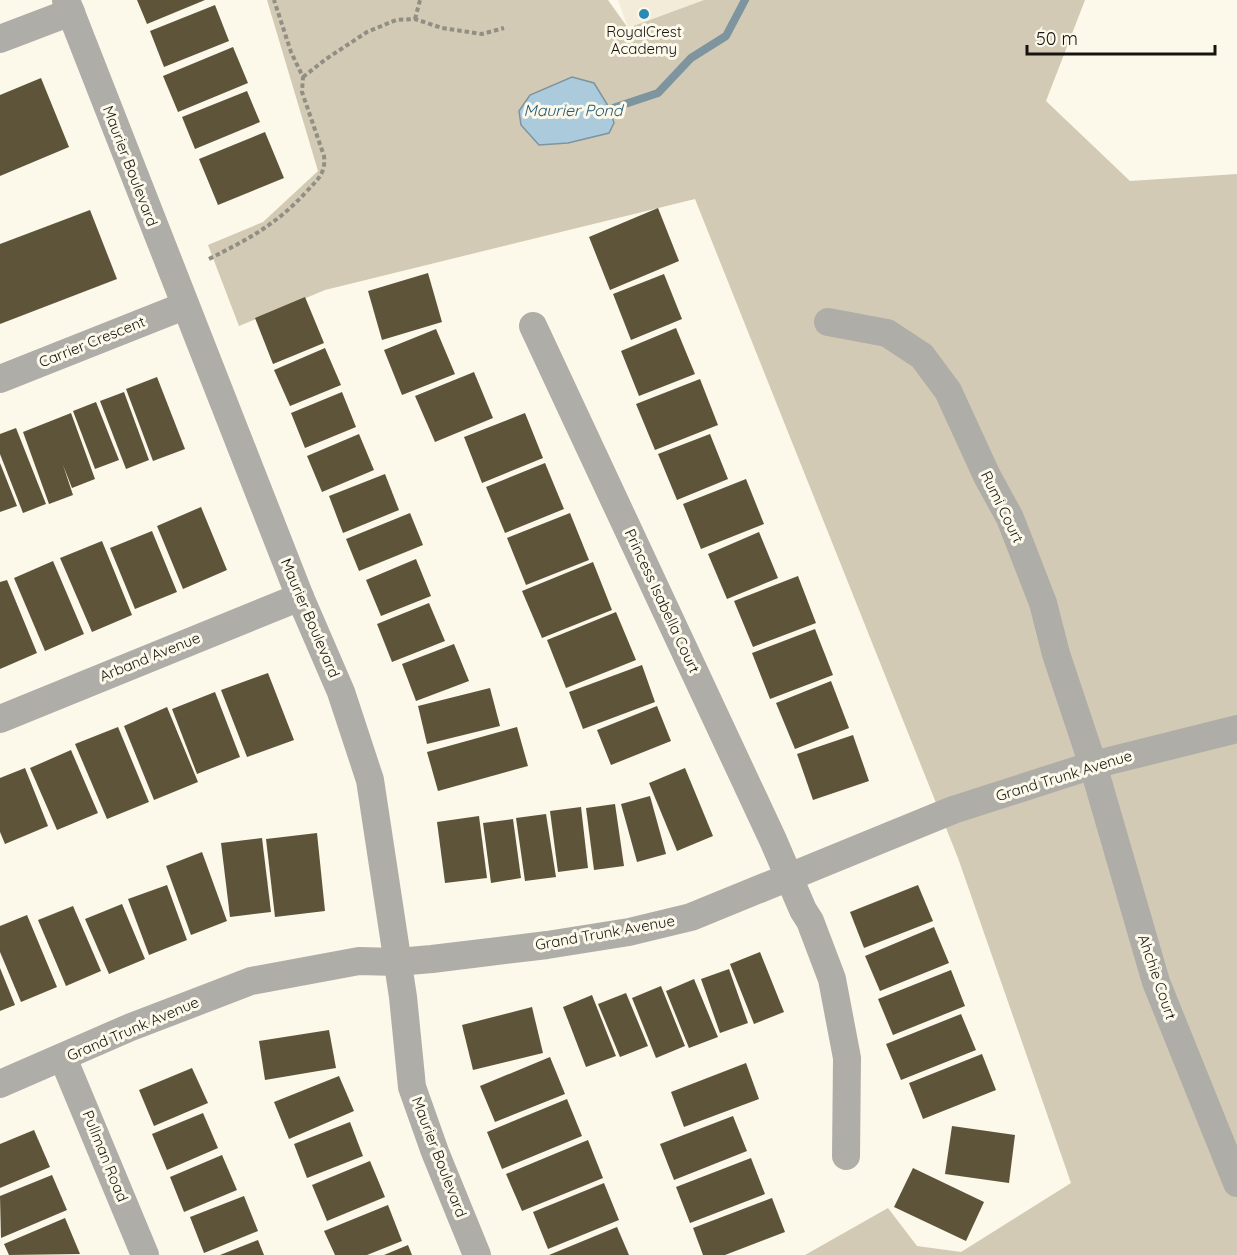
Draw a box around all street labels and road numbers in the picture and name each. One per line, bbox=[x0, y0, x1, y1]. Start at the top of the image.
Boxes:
street label: Maurier Boulevard bbox=[99, 103, 162, 229]
street label: Carrier Crescent bbox=[36, 312, 148, 371]
street label: Rumi Court bbox=[977, 468, 1028, 546]
street label: Princess Isabella Court bbox=[621, 526, 704, 676]
street label: Maurier Boulevard bbox=[277, 555, 344, 680]
street label: Arband Avenue bbox=[97, 628, 203, 685]
street label: Grand Trunk Avenue bbox=[993, 746, 1134, 805]
street label: Grand Trunk Avenue bbox=[534, 911, 676, 954]
street label: Ahchie Court bbox=[1134, 932, 1181, 1022]
street label: Grand Trunk Avenue bbox=[64, 992, 202, 1065]
street label: Maurier Boulevard bbox=[408, 1094, 471, 1220]
street label: Pullman Road bbox=[78, 1107, 132, 1204]

